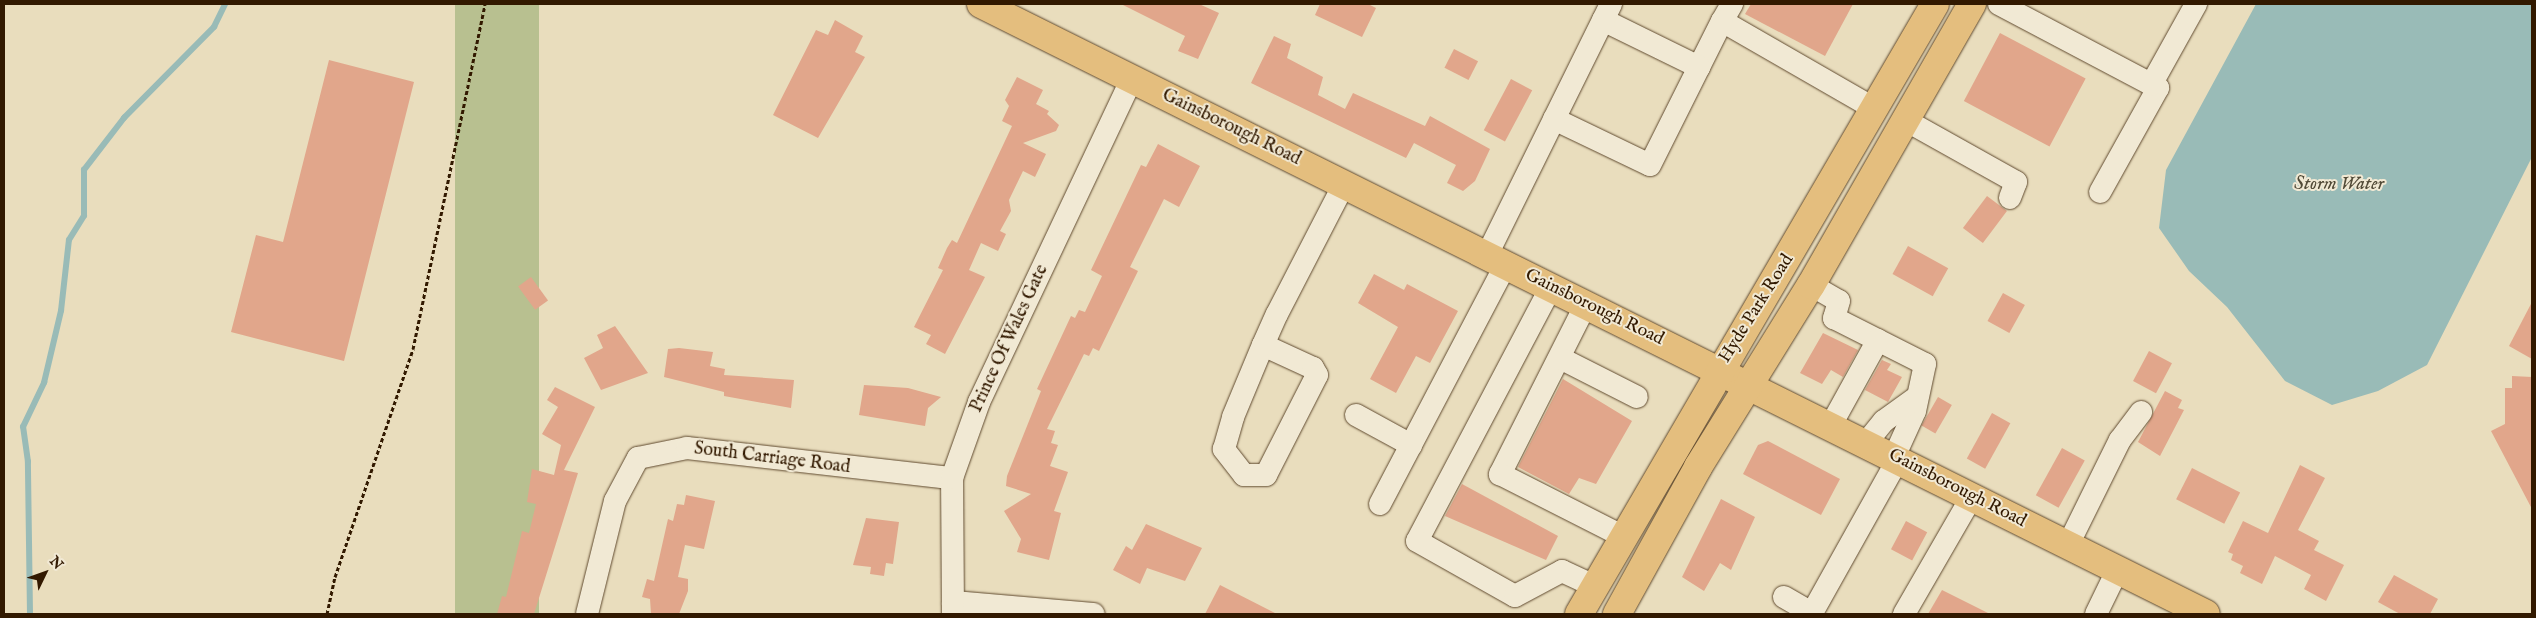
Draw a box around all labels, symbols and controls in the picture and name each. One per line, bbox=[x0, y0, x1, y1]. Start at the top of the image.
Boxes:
street label: Gainsborough Road bbox=[1158, 85, 1304, 171]
water label: Storm Water bbox=[2294, 174, 2384, 196]
street label: Hyde Park Road bbox=[1715, 251, 1799, 367]
street label: Prince Of Wales Gate bbox=[966, 262, 1054, 416]
street label: Gainsborough Road bbox=[1521, 265, 1667, 351]
street label: South Carriage Road bbox=[693, 439, 851, 479]
street label: Gainsborough Road bbox=[1885, 445, 2029, 533]
north arrow bbox=[20, 548, 70, 598]
text: N bbox=[45, 552, 67, 573]

